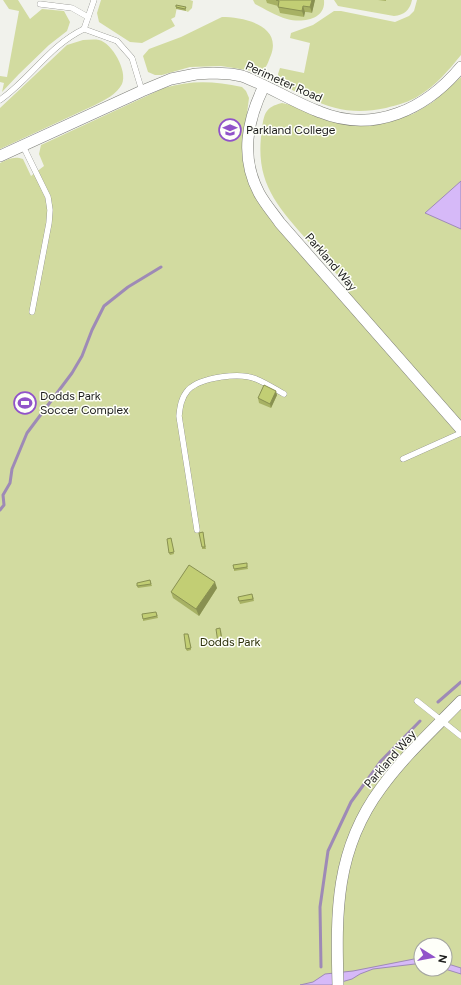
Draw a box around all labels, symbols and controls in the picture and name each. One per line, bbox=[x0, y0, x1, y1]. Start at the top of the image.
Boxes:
street label: Perimeter Road bbox=[243, 59, 325, 105]
school or university icon: Parkland College bbox=[217, 117, 243, 143]
place label: Parkland College bbox=[246, 123, 336, 137]
street label: Parkland Way bbox=[302, 230, 360, 294]
place label: Dodds Park Soccer Complex bbox=[40, 389, 129, 417]
sports icon: Dodds Park Soccer Complex bbox=[12, 390, 38, 416]
park label: Dodds Park bbox=[200, 635, 261, 649]
street label: Parkland Way bbox=[361, 727, 419, 791]
north arrow bbox=[413, 937, 453, 977]
text: N bbox=[435, 953, 450, 964]

